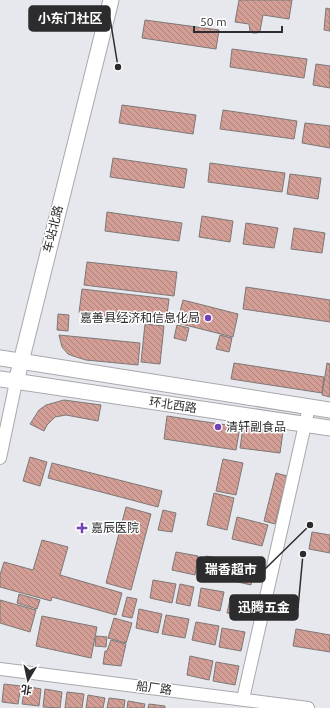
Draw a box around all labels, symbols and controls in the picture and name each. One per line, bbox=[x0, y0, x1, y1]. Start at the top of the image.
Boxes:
callout: 小东门社区 bbox=[29, 6, 110, 31]
scale bar bbox=[194, 8, 282, 34]
text: 小东门社区 bbox=[37, 11, 103, 25]
text: 50 m bbox=[200, 15, 227, 28]
street label: 车站北路 bbox=[40, 204, 65, 254]
place label: 嘉善县经济和信息化局 bbox=[80, 311, 200, 324]
marker: 嘉善县经济和信息化局 bbox=[203, 313, 213, 323]
street label: 环北西路 bbox=[148, 395, 198, 414]
place label: 清轩副食品 bbox=[226, 420, 286, 433]
marker: 清轩副食品 bbox=[213, 422, 223, 432]
place label: 嘉辰医院 bbox=[91, 521, 139, 534]
marker: 嘉辰医院 bbox=[76, 522, 88, 534]
callout: 瑞香超市 bbox=[197, 557, 265, 582]
text: 瑞香超市 bbox=[205, 562, 257, 576]
callout: 迅腾五金 bbox=[230, 595, 298, 620]
text: 迅腾五金 bbox=[238, 600, 290, 614]
north arrow bbox=[8, 660, 48, 700]
street label: 船厂路 bbox=[135, 679, 173, 696]
text: 北 bbox=[20, 683, 33, 697]

